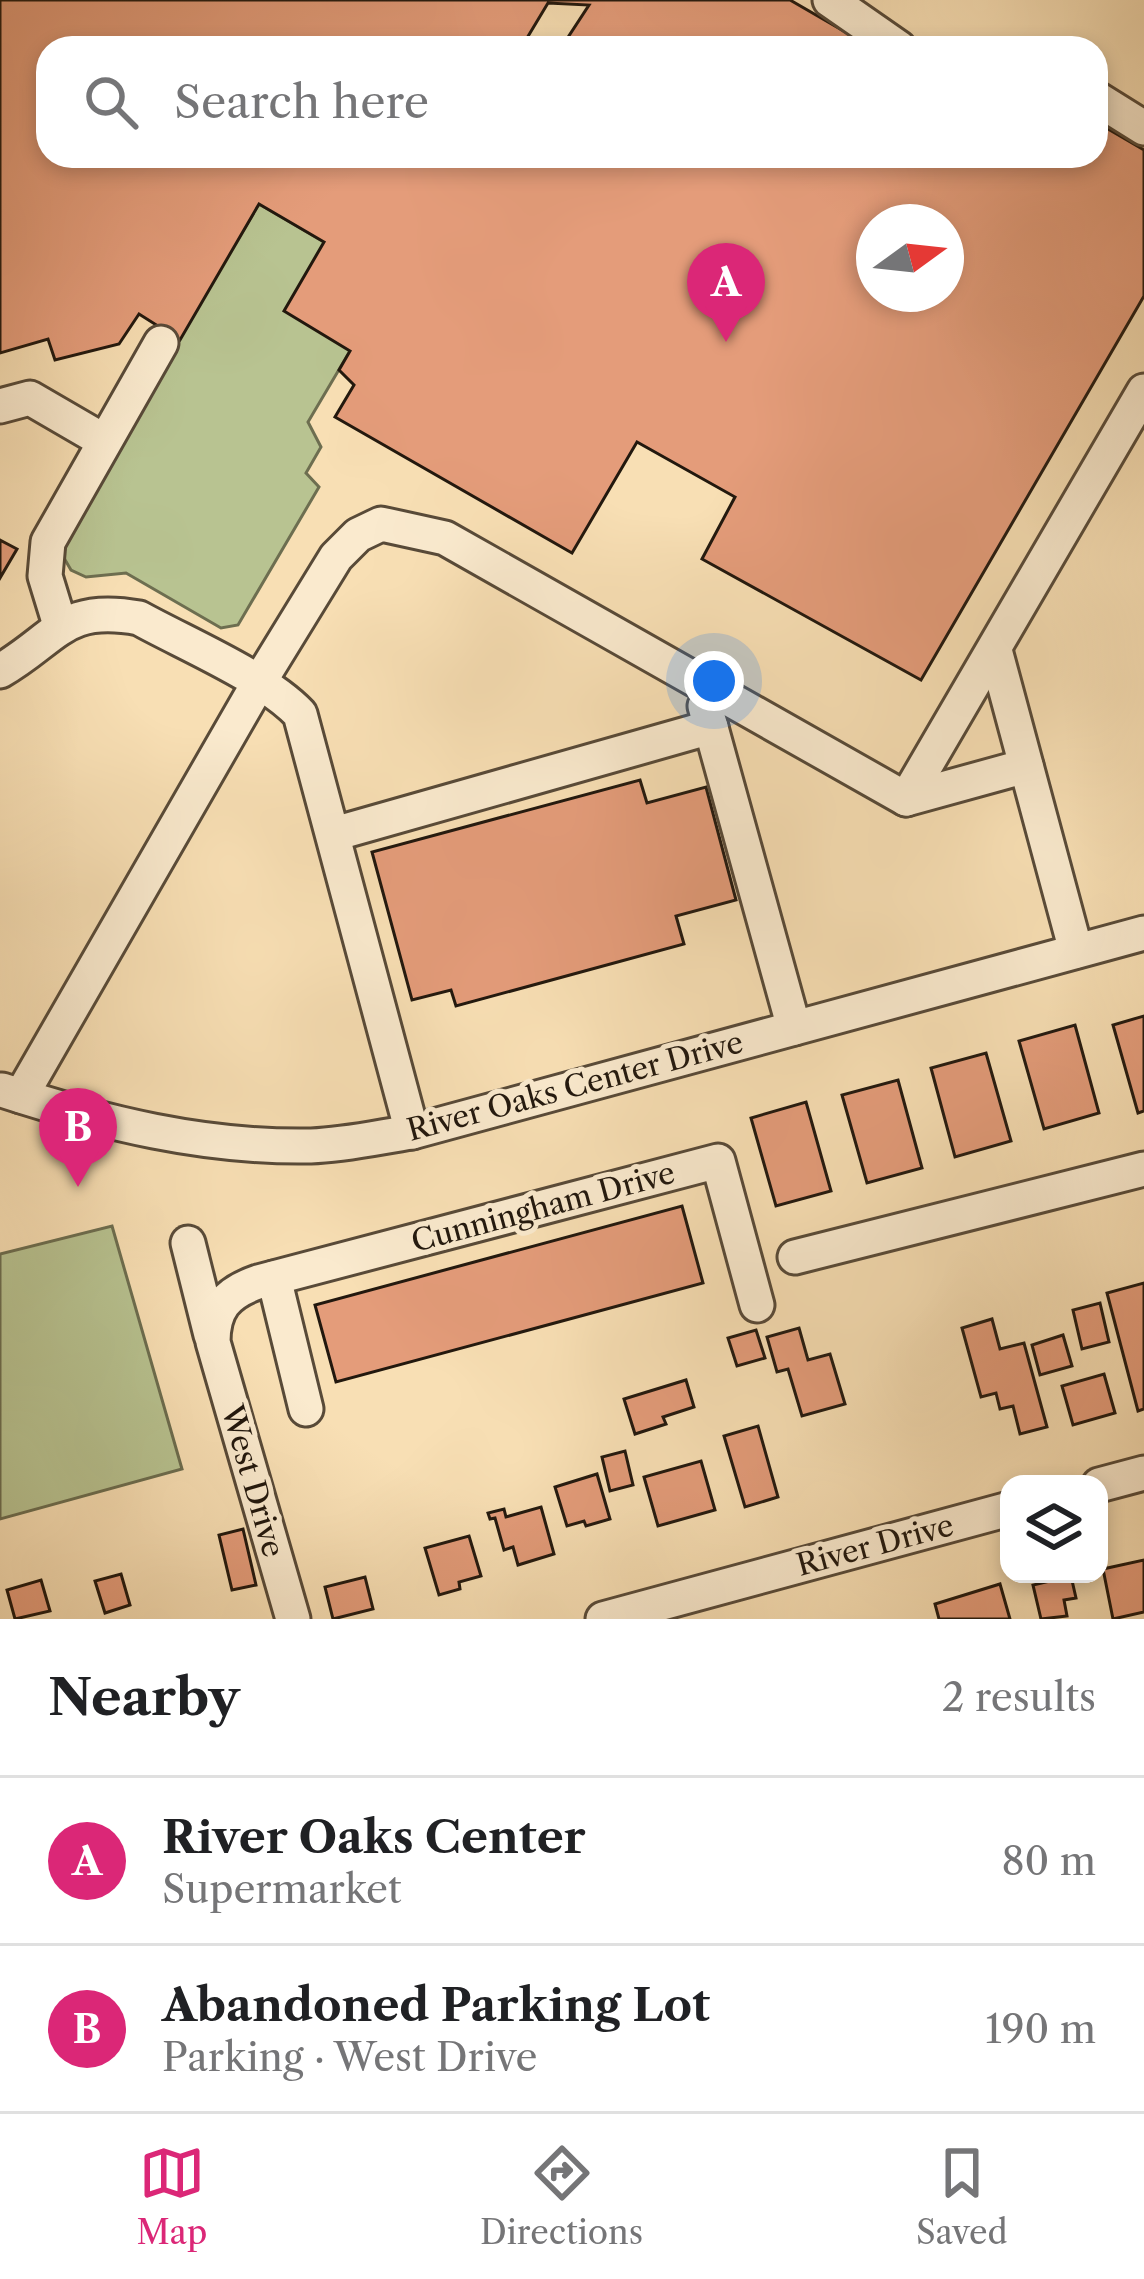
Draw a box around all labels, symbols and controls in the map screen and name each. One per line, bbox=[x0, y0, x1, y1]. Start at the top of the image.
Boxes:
search box bbox=[36, 36, 1108, 168]
icon: search bbox=[78, 69, 144, 135]
text: Search here bbox=[174, 74, 429, 130]
north arrow bbox=[856, 204, 964, 312]
pin: A bbox=[687, 243, 765, 342]
your location bbox=[684, 651, 744, 711]
street label: River Oaks Center Drive bbox=[403, 1023, 747, 1149]
pin: B bbox=[39, 1088, 117, 1187]
street label: Cunningham Drive bbox=[407, 1154, 679, 1260]
street label: West Drive bbox=[213, 1400, 292, 1561]
map controls bbox=[1000, 1475, 1108, 1583]
button: layers bbox=[1000, 1475, 1108, 1583]
street label: River Drive bbox=[792, 1506, 958, 1584]
text: Nearby bbox=[48, 1666, 240, 1728]
text: 2 results bbox=[942, 1673, 1096, 1721]
text: River Oaks Center bbox=[162, 1809, 586, 1865]
text: A bbox=[72, 1837, 102, 1885]
text: 80 m bbox=[1001, 1837, 1096, 1885]
text: Supermarket bbox=[162, 1865, 402, 1913]
text: Abandoned Parking Lot bbox=[162, 1977, 710, 2033]
text: B bbox=[73, 2005, 102, 2053]
text: 190 m bbox=[985, 2005, 1096, 2053]
text: Parking · West Drive bbox=[162, 2033, 537, 2081]
tab: Map bbox=[136, 2140, 207, 2253]
tab: Directions bbox=[480, 2140, 643, 2253]
tab: Saved bbox=[916, 2140, 1008, 2253]

